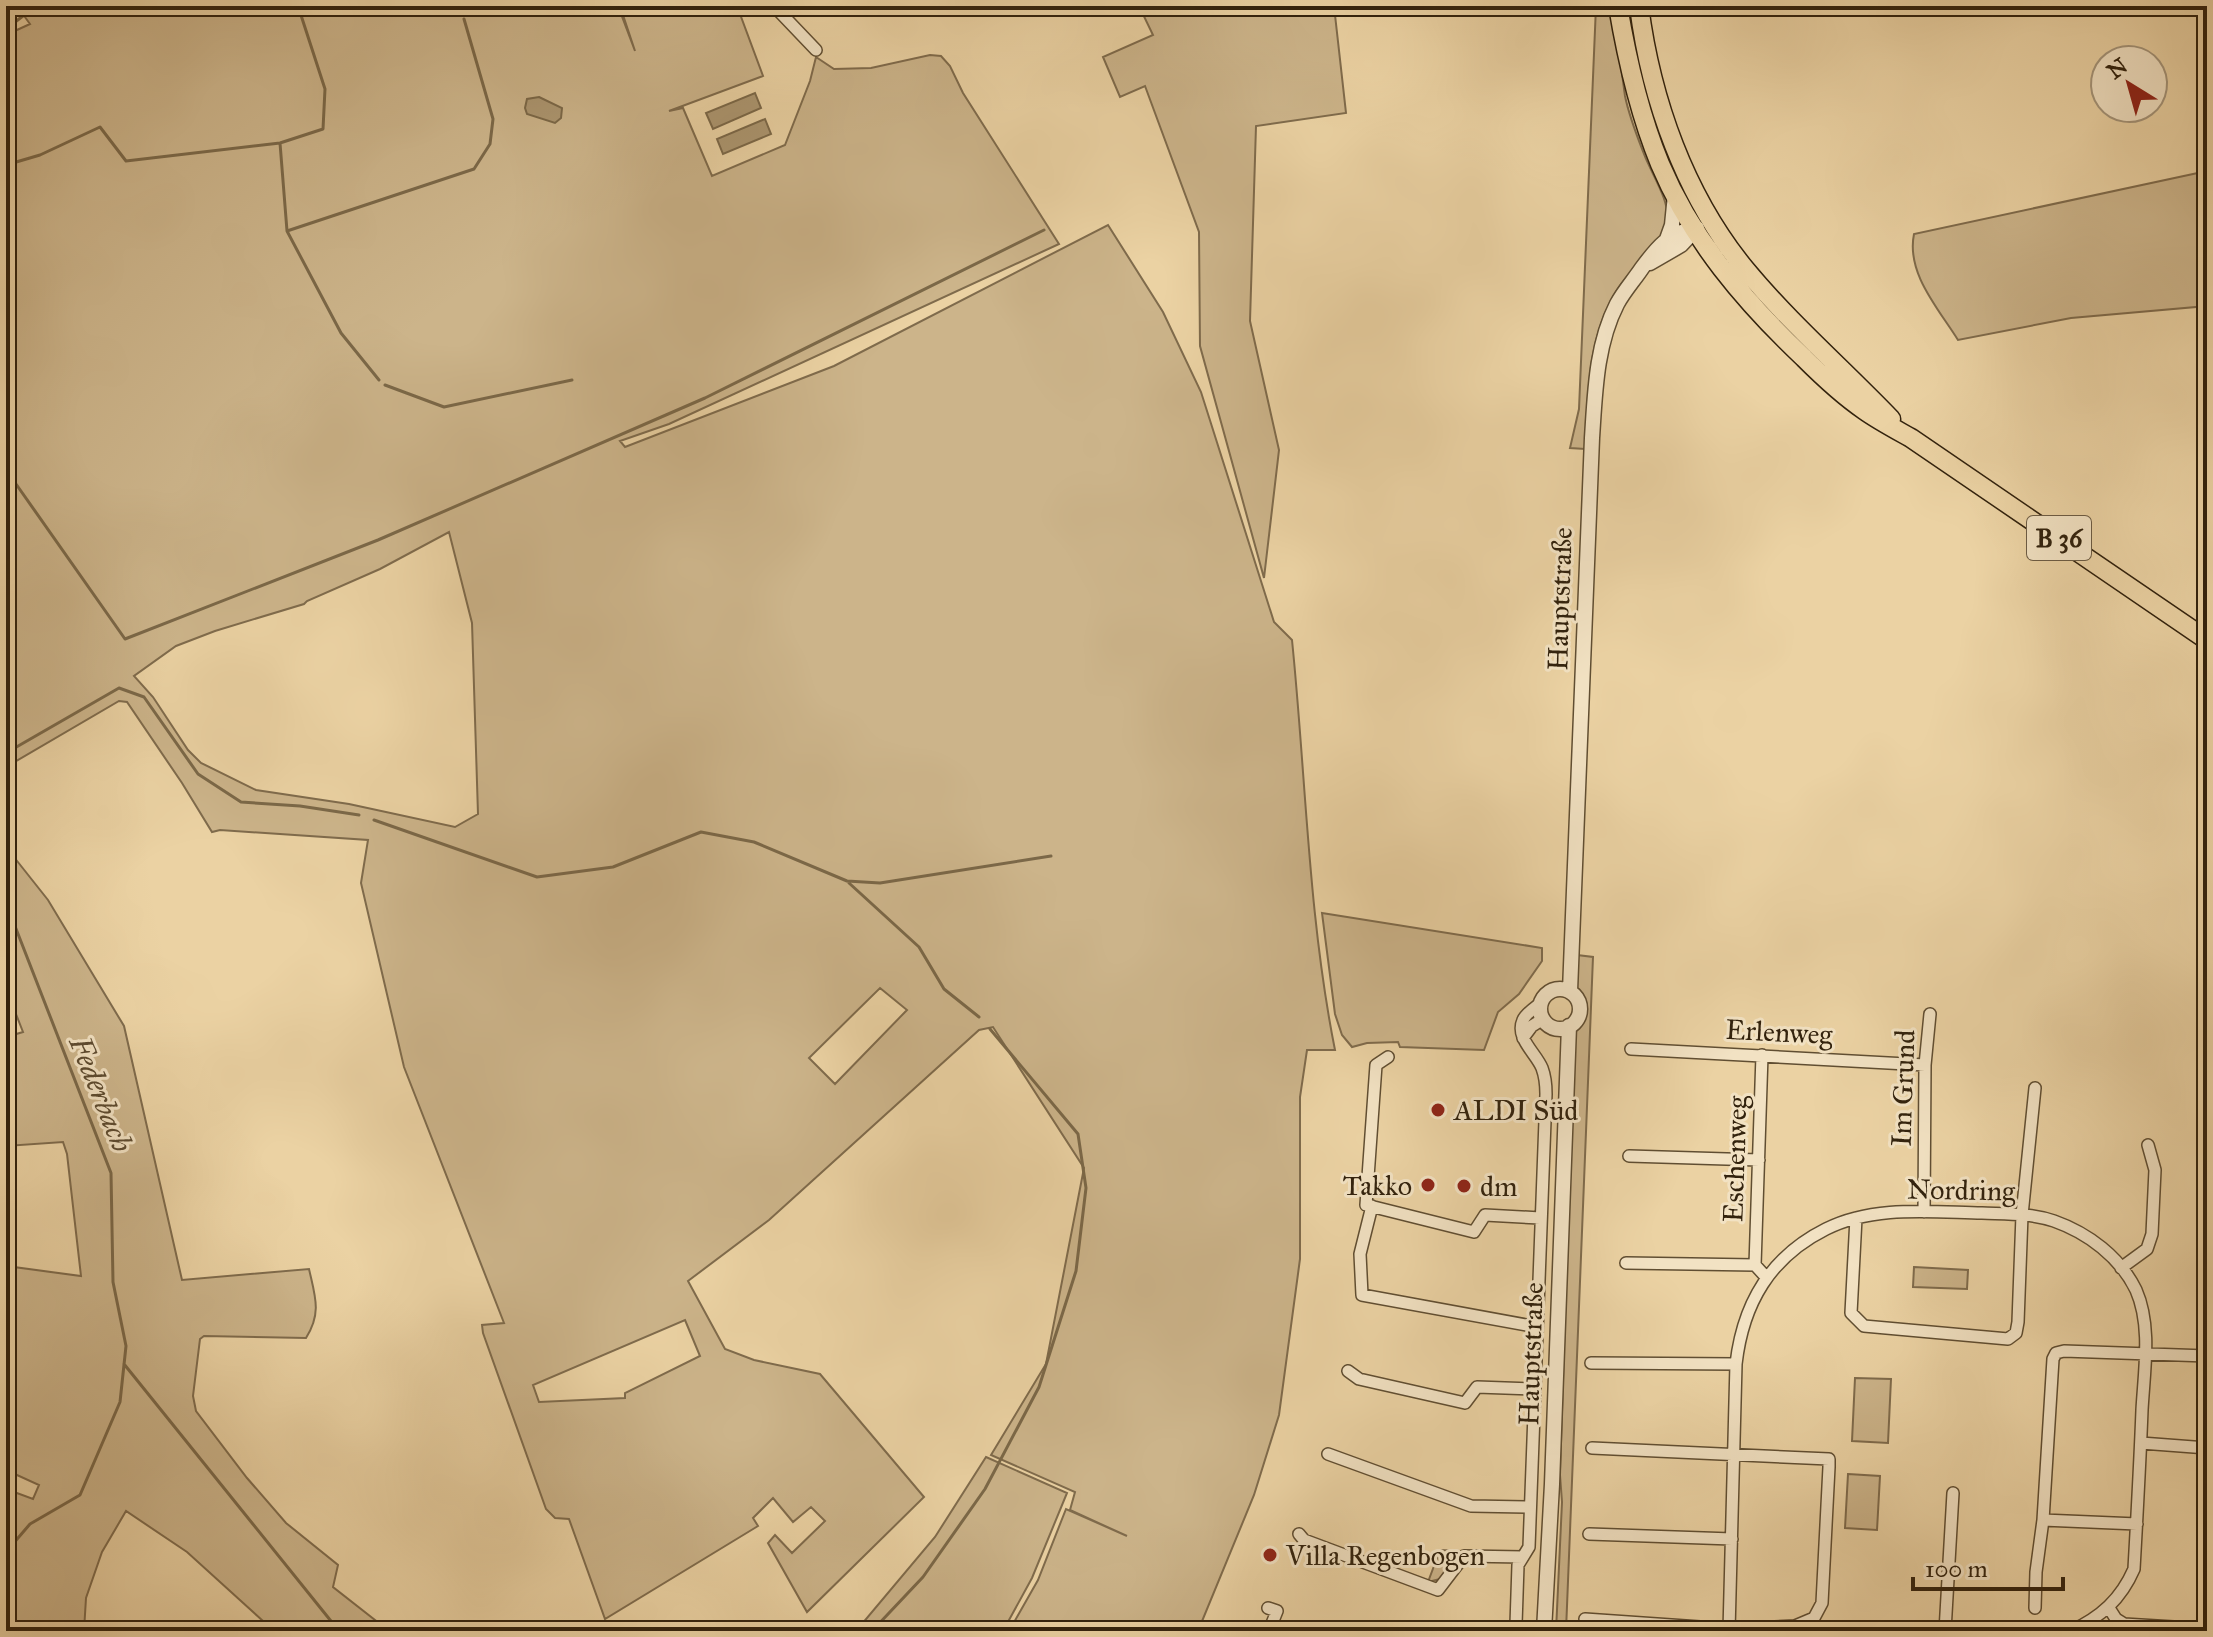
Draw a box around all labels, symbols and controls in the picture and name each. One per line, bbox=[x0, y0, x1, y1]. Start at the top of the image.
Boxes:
north arrow bbox=[2089, 44, 2169, 124]
text: N bbox=[2102, 52, 2133, 85]
road number: B 36 bbox=[2027, 516, 2091, 560]
street label: Hauptstraße bbox=[1540, 527, 1580, 671]
street label: Erlenweg bbox=[1725, 1012, 1834, 1052]
street label: Im Grund bbox=[1883, 1029, 1923, 1147]
water label: Federbach bbox=[61, 1030, 141, 1158]
place label: ALDI Süd bbox=[1453, 1093, 1578, 1128]
street label: Eschenweg bbox=[1715, 1094, 1755, 1223]
marker: ALDI Süd bbox=[1429, 1101, 1447, 1119]
place label: Takko bbox=[1343, 1168, 1412, 1203]
place label: dm bbox=[1480, 1169, 1518, 1204]
street label: Nordring bbox=[1907, 1172, 2016, 1208]
marker: Takko bbox=[1419, 1176, 1437, 1194]
marker: dm bbox=[1455, 1177, 1473, 1195]
street label: Hauptstraße bbox=[1511, 1282, 1551, 1426]
place label: Villa Regenbogen bbox=[1285, 1538, 1485, 1573]
scale bar bbox=[1913, 1541, 2063, 1591]
marker: Villa Regenbogen bbox=[1261, 1546, 1279, 1564]
text: 100 m bbox=[1925, 1554, 1988, 1584]

